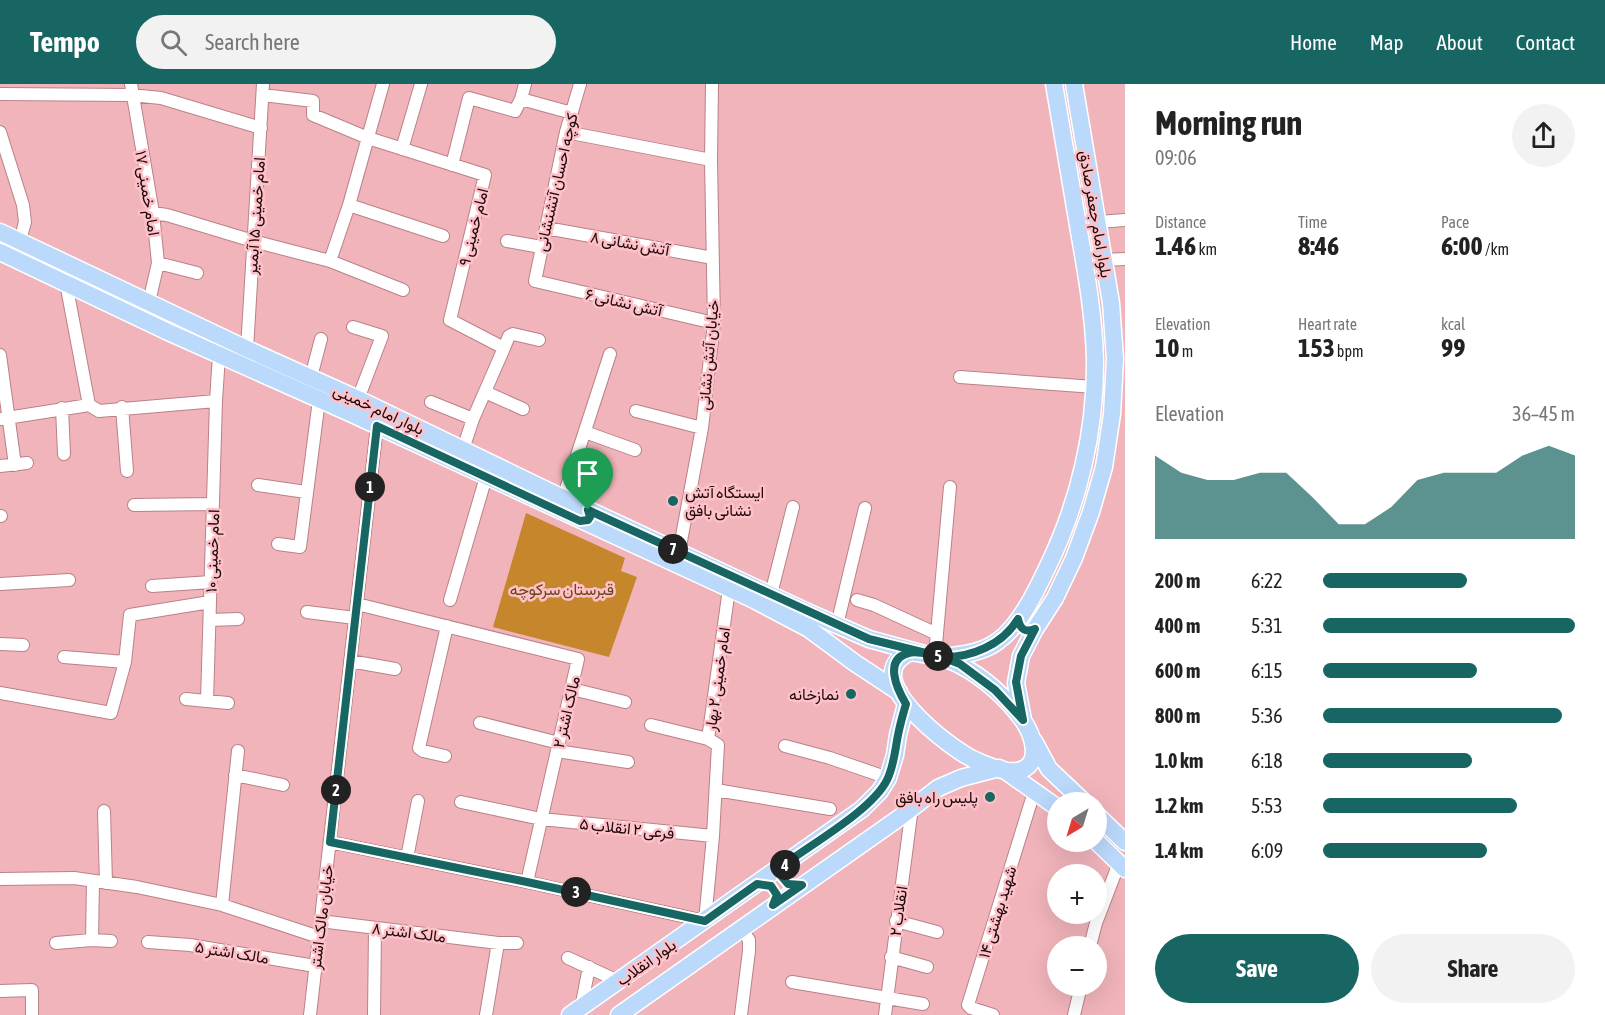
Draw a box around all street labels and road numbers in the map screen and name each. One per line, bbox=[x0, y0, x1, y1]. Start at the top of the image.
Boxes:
street label: کوچه احسان آتشنشانی bbox=[531, 111, 584, 254]
street label: امام خمینی ۱۷ bbox=[130, 149, 164, 237]
street label: بلوار امام جعفر صادق bbox=[1074, 149, 1116, 279]
street label: امام خمینی ۱۵ آبمیر bbox=[242, 156, 270, 277]
street label: امام خمینی ۹ bbox=[455, 186, 493, 268]
street label: آتش نشانی ۸ bbox=[589, 227, 672, 261]
street label: آتش نشانی ۶ bbox=[583, 284, 665, 322]
street label: خیابان آتش نشانی bbox=[694, 299, 724, 411]
street label: بلوار امام خمینی bbox=[330, 380, 427, 440]
street label: امام خمینی ۱۰ bbox=[202, 509, 224, 593]
street label: امام خمینی ۲ بهار bbox=[701, 626, 735, 733]
street label: مالک اشتر ۲ bbox=[549, 674, 585, 750]
street label: فرعی ۲ انقلاب ۵ bbox=[578, 814, 675, 844]
street label: خیابان مالک اشتر bbox=[306, 863, 338, 972]
street label: شهید بهشتی ۱۴ bbox=[974, 864, 1021, 961]
street label: انقلاب ۲ bbox=[886, 885, 911, 937]
street label: مالک اشتر ۸ bbox=[371, 919, 447, 947]
street label: بلوار انقلاب bbox=[613, 935, 680, 991]
street label: مالک اشتر ۵ bbox=[194, 937, 270, 969]

